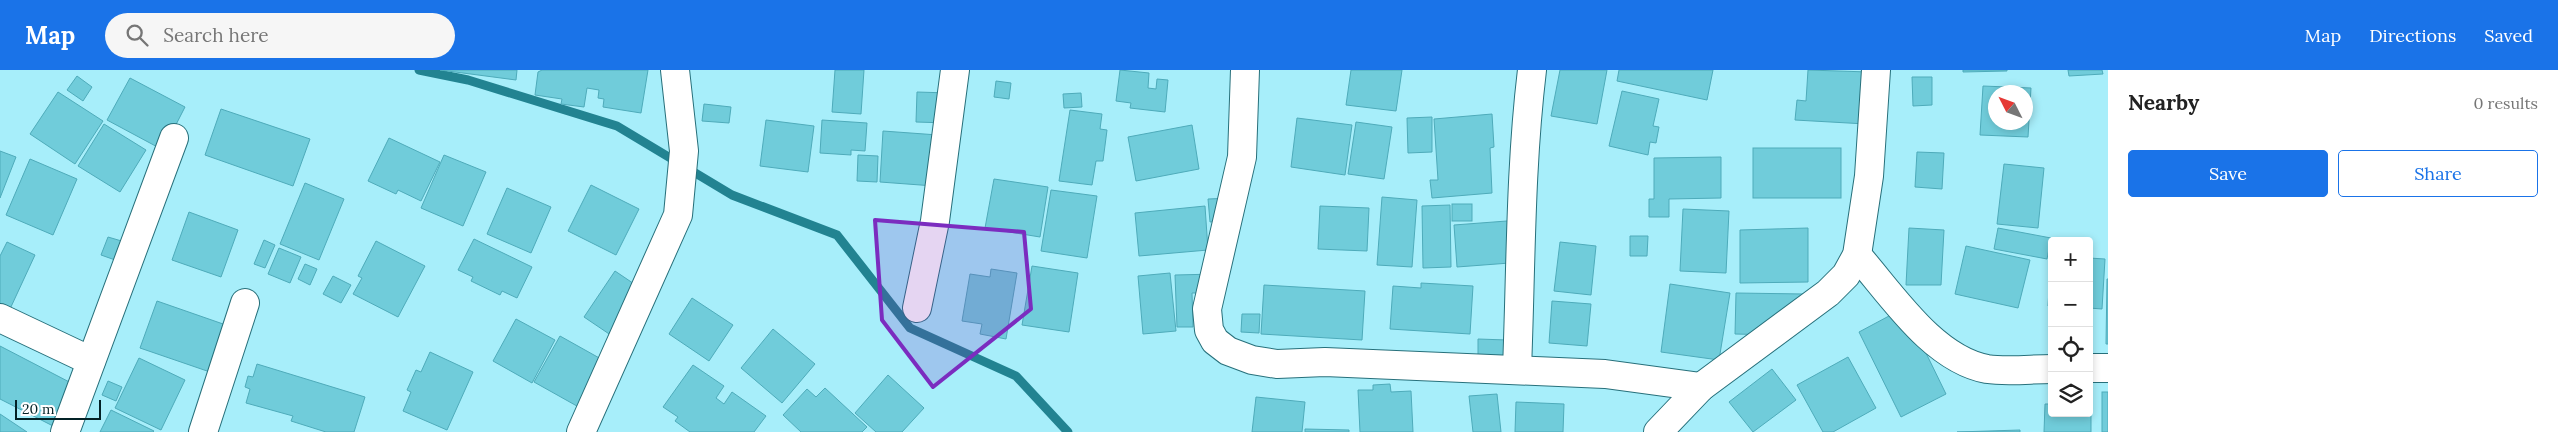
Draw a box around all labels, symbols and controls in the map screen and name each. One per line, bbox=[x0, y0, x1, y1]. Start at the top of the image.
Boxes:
search box bbox=[105, 13, 455, 58]
text: Map bbox=[25, 20, 75, 51]
icon: search bbox=[123, 21, 151, 49]
text: Search here bbox=[163, 23, 269, 47]
text: Map bbox=[2305, 24, 2341, 47]
text: Directions bbox=[2369, 24, 2456, 47]
text: Saved bbox=[2484, 24, 2533, 47]
north arrow bbox=[1988, 85, 2033, 130]
text: Nearby bbox=[2128, 89, 2199, 116]
text: 0 results bbox=[2473, 93, 2538, 113]
button: Save bbox=[2128, 150, 2328, 197]
button: Share bbox=[2338, 150, 2538, 197]
map controls bbox=[2048, 237, 2093, 417]
button: + bbox=[2048, 237, 2093, 282]
button: − bbox=[2048, 282, 2093, 327]
button: locate bbox=[2048, 327, 2093, 372]
button: layers bbox=[2048, 372, 2093, 417]
scale bar bbox=[15, 397, 101, 420]
text: 20 m bbox=[22, 400, 54, 418]

